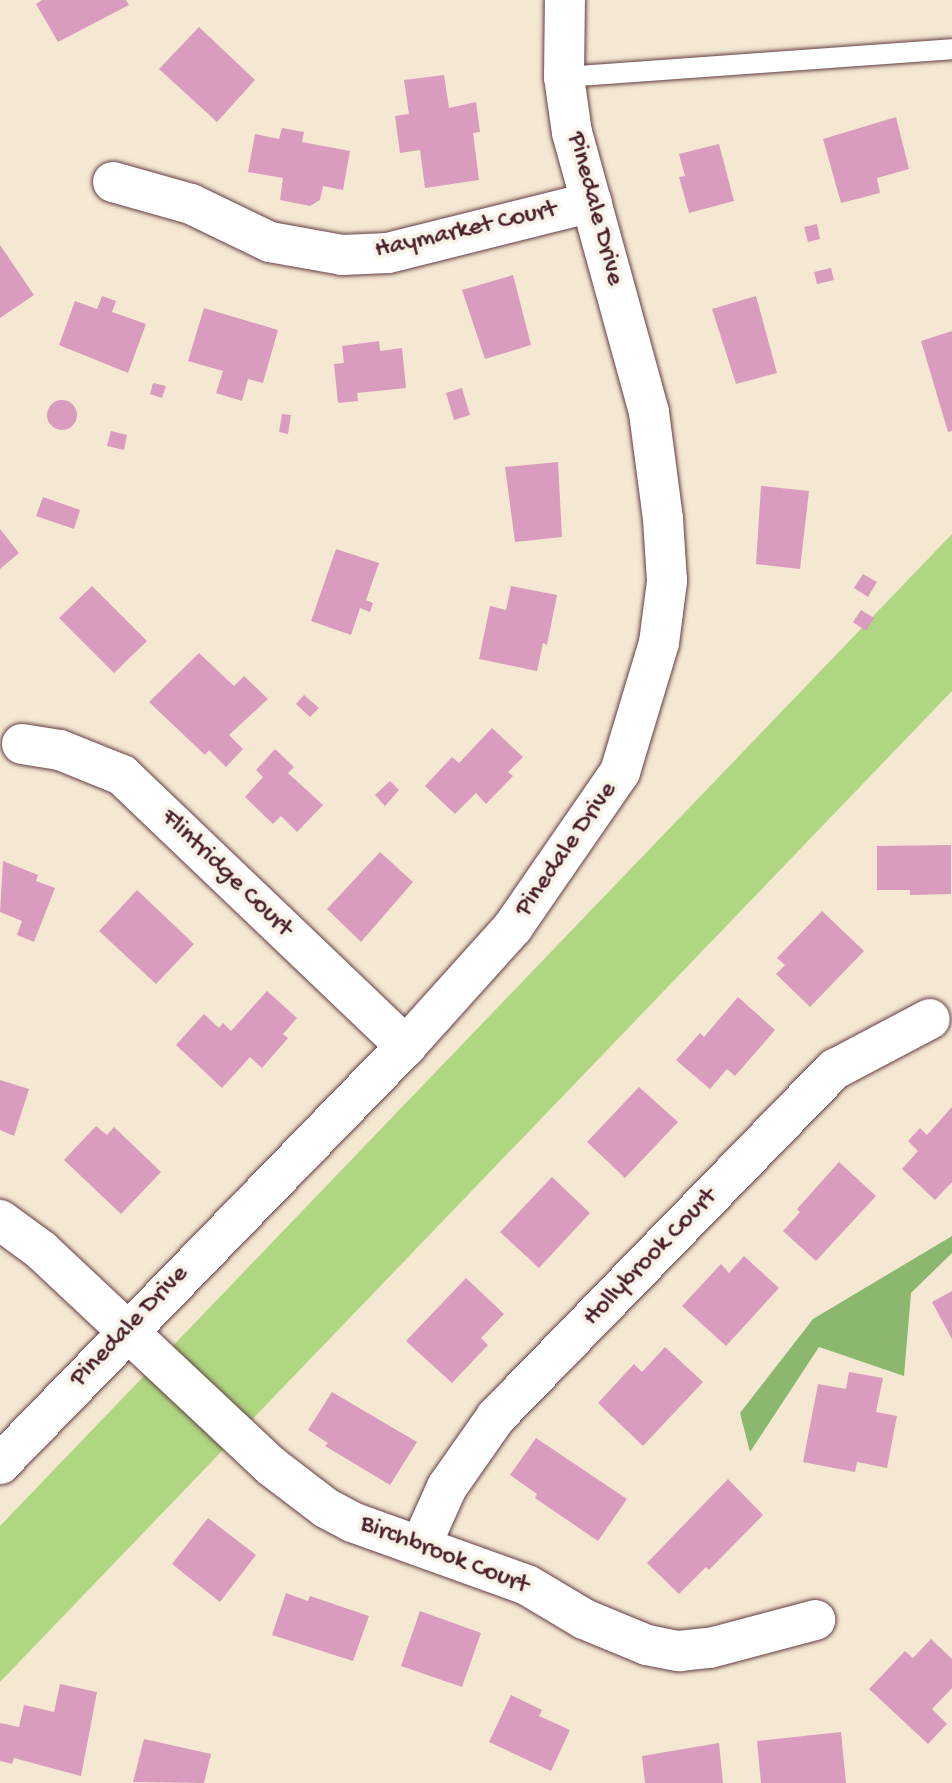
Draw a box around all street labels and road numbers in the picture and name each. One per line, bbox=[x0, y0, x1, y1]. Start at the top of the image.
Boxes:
street label: Pinedale Drive bbox=[559, 129, 629, 289]
street label: Haymarket Court bbox=[372, 195, 560, 267]
street label: Pinedale Drive bbox=[509, 777, 625, 923]
street label: Flintridge Court bbox=[153, 803, 299, 945]
street label: Hollybrook Court bbox=[577, 1182, 725, 1334]
street label: Pinedale Drive bbox=[64, 1260, 196, 1394]
street label: Birchbrook Court bbox=[355, 1510, 533, 1602]

